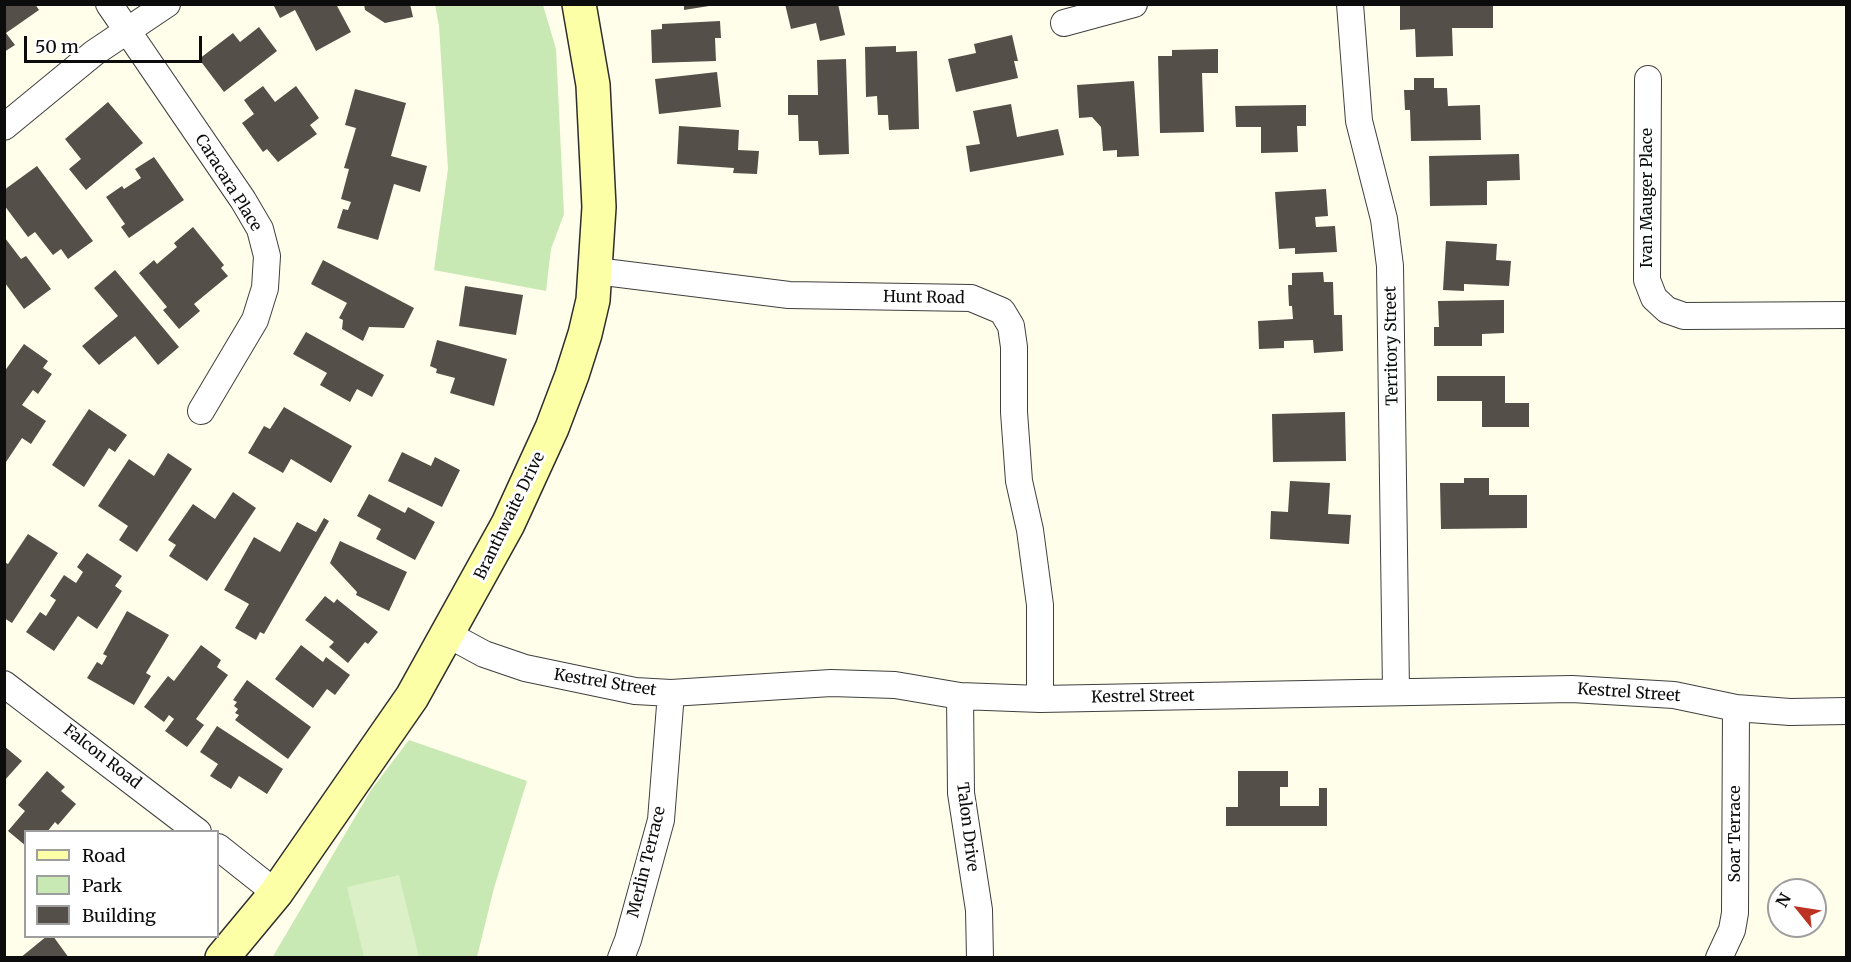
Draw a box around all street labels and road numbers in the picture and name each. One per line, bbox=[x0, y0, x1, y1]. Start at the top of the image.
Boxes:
street label: Ivan Mauger Place bbox=[1637, 128, 1657, 268]
street label: Caracara Place bbox=[191, 131, 265, 235]
street label: Territory Street bbox=[1381, 286, 1403, 406]
street label: Hunt Road bbox=[883, 288, 965, 308]
street label: Branthwaite Drive bbox=[471, 449, 549, 583]
street label: Kestrel Street bbox=[552, 665, 658, 701]
street label: Kestrel Street bbox=[1577, 680, 1681, 706]
street label: Kestrel Street bbox=[1091, 686, 1195, 708]
street label: Falcon Road bbox=[59, 721, 145, 793]
street label: Talon Drive bbox=[952, 781, 982, 873]
street label: Soar Terrace bbox=[1725, 785, 1745, 883]
street label: Merlin Terrace bbox=[624, 805, 670, 919]

